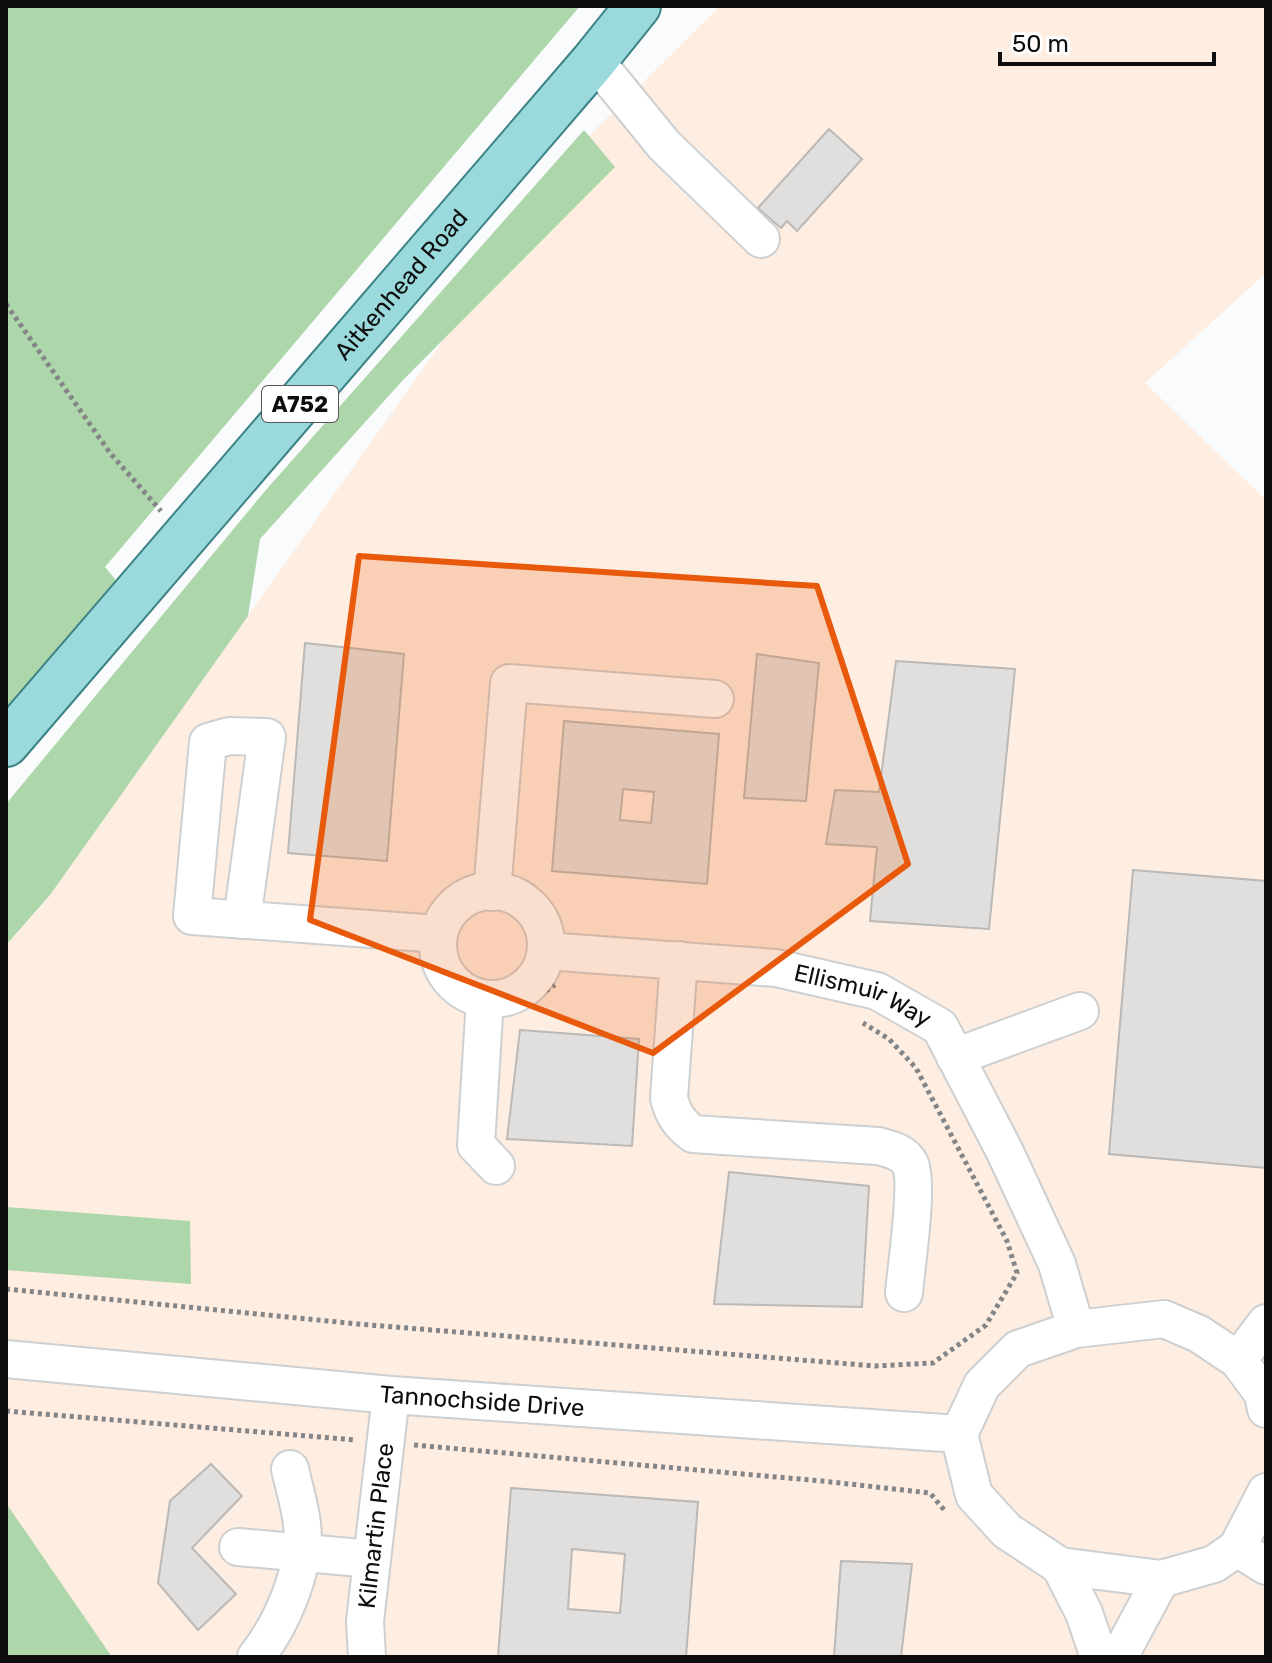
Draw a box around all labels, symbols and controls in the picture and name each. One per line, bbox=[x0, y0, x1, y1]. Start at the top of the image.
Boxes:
scale bar bbox=[1000, 16, 1214, 66]
text: 50 m bbox=[1012, 30, 1069, 58]
street label: Aitkenhead Road bbox=[329, 204, 474, 366]
road number: A752 bbox=[262, 386, 338, 422]
street label: Ellismuir Way bbox=[791, 959, 936, 1033]
street label: Tannochside Drive bbox=[378, 1380, 585, 1422]
street label: Kilmartin Place bbox=[353, 1441, 399, 1610]

